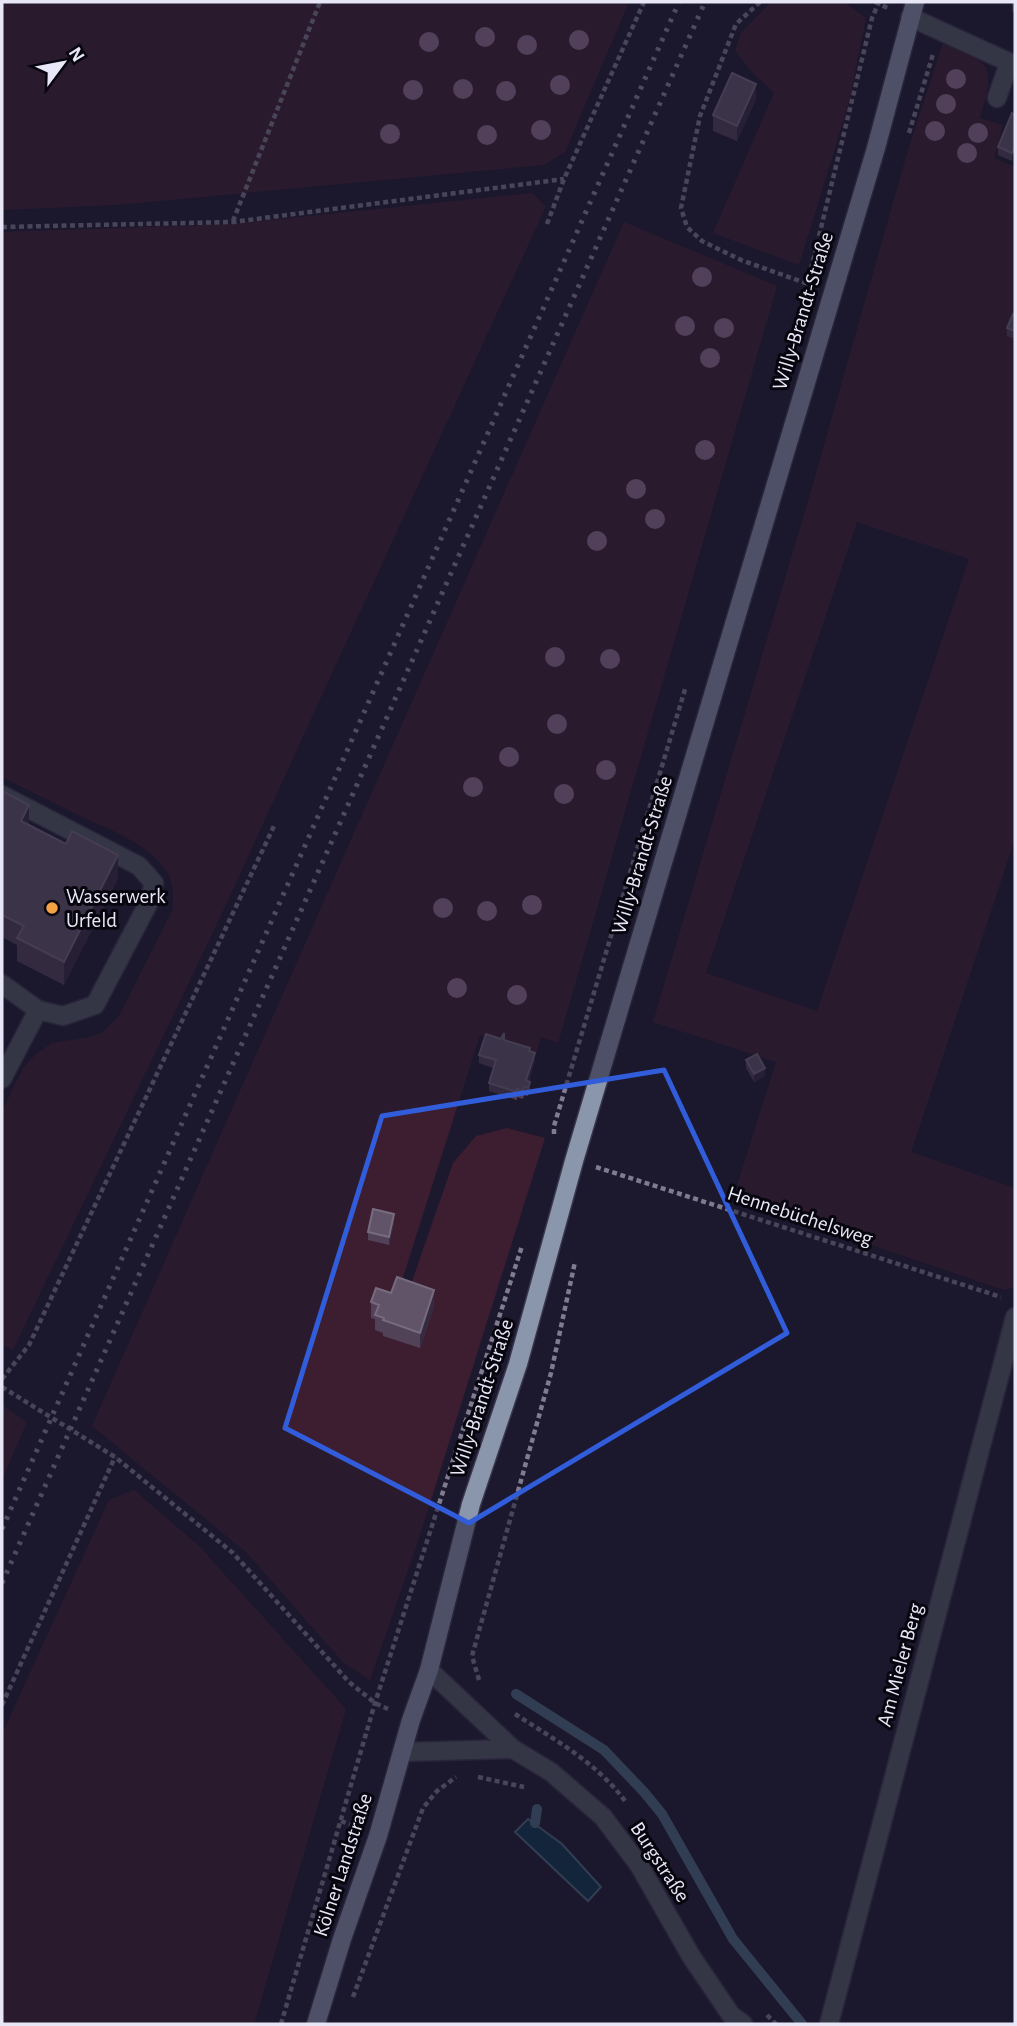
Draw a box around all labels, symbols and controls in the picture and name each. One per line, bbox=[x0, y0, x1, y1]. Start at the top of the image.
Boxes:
north arrow bbox=[28, 28, 98, 98]
text: N bbox=[65, 44, 88, 65]
street label: Willy-Brandt-Straße bbox=[769, 229, 837, 393]
street label: Willy-Brandt-Straße bbox=[608, 773, 676, 937]
place label: Wasserwerk Urfeld bbox=[66, 886, 166, 931]
marker: Wasserwerk Urfeld bbox=[44, 900, 60, 916]
street label: Hennebüchelsweg bbox=[725, 1183, 876, 1250]
street label: Willy-Brandt-Straße bbox=[447, 1317, 517, 1479]
street label: Am Mieler Berg bbox=[873, 1600, 927, 1729]
street label: Kölner Landstraße bbox=[310, 1791, 376, 1939]
street label: Burgstraße bbox=[626, 1818, 694, 1906]

